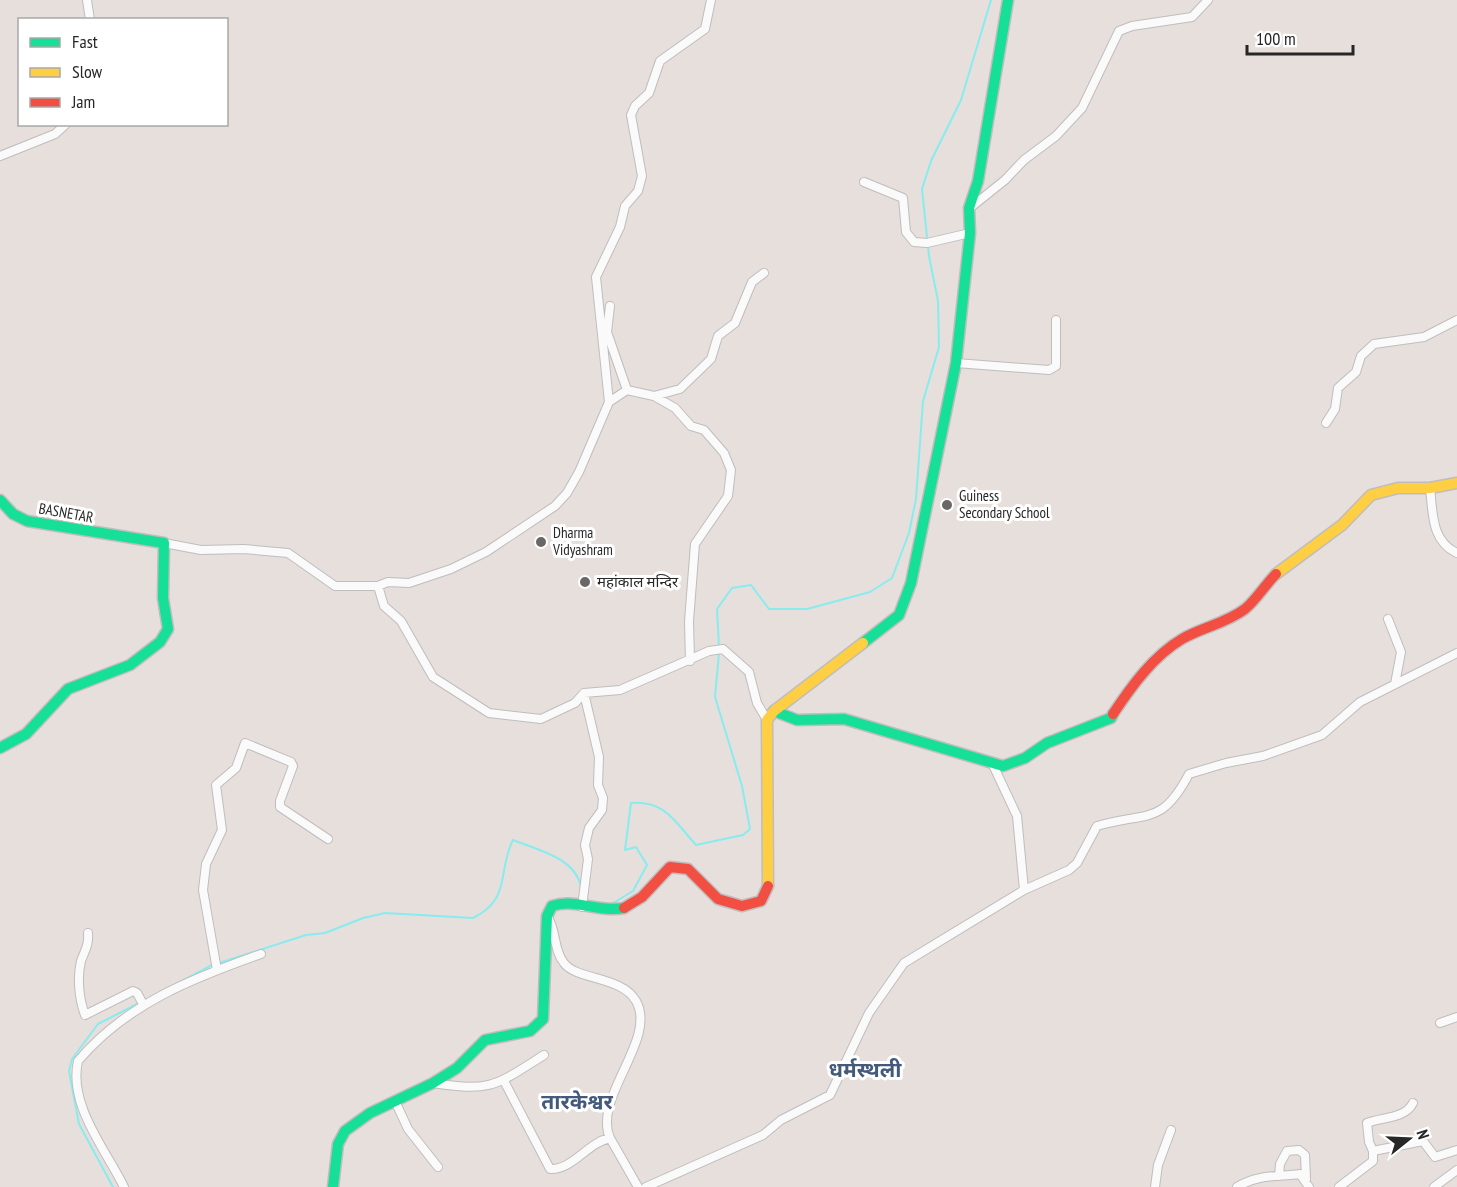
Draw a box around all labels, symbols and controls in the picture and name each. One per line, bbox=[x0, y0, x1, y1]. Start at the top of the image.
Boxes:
legend bbox=[18, 18, 228, 126]
scale bar bbox=[1247, 18, 1354, 56]
text: 100 m bbox=[1256, 27, 1296, 50]
text: Fast bbox=[72, 30, 98, 53]
text: Slow bbox=[72, 60, 103, 83]
text: Jam bbox=[71, 90, 95, 113]
place label: Guiness Secondary School bbox=[959, 486, 1050, 522]
street label: BASNETAR bbox=[37, 498, 95, 527]
marker: Guiness Secondary School bbox=[940, 498, 954, 512]
place label: Dharma Vidyashram bbox=[552, 523, 613, 559]
marker: Dharma Vidyashram bbox=[534, 535, 548, 549]
place label: महांकाल मन्दिर bbox=[597, 572, 679, 591]
marker: महांकाल मन्दिर bbox=[578, 575, 592, 589]
district label: धर्मस्थली bbox=[829, 1056, 902, 1083]
district label: तारकेश्वर bbox=[541, 1088, 613, 1115]
north arrow bbox=[1379, 1109, 1439, 1169]
text: N bbox=[1412, 1127, 1434, 1142]

